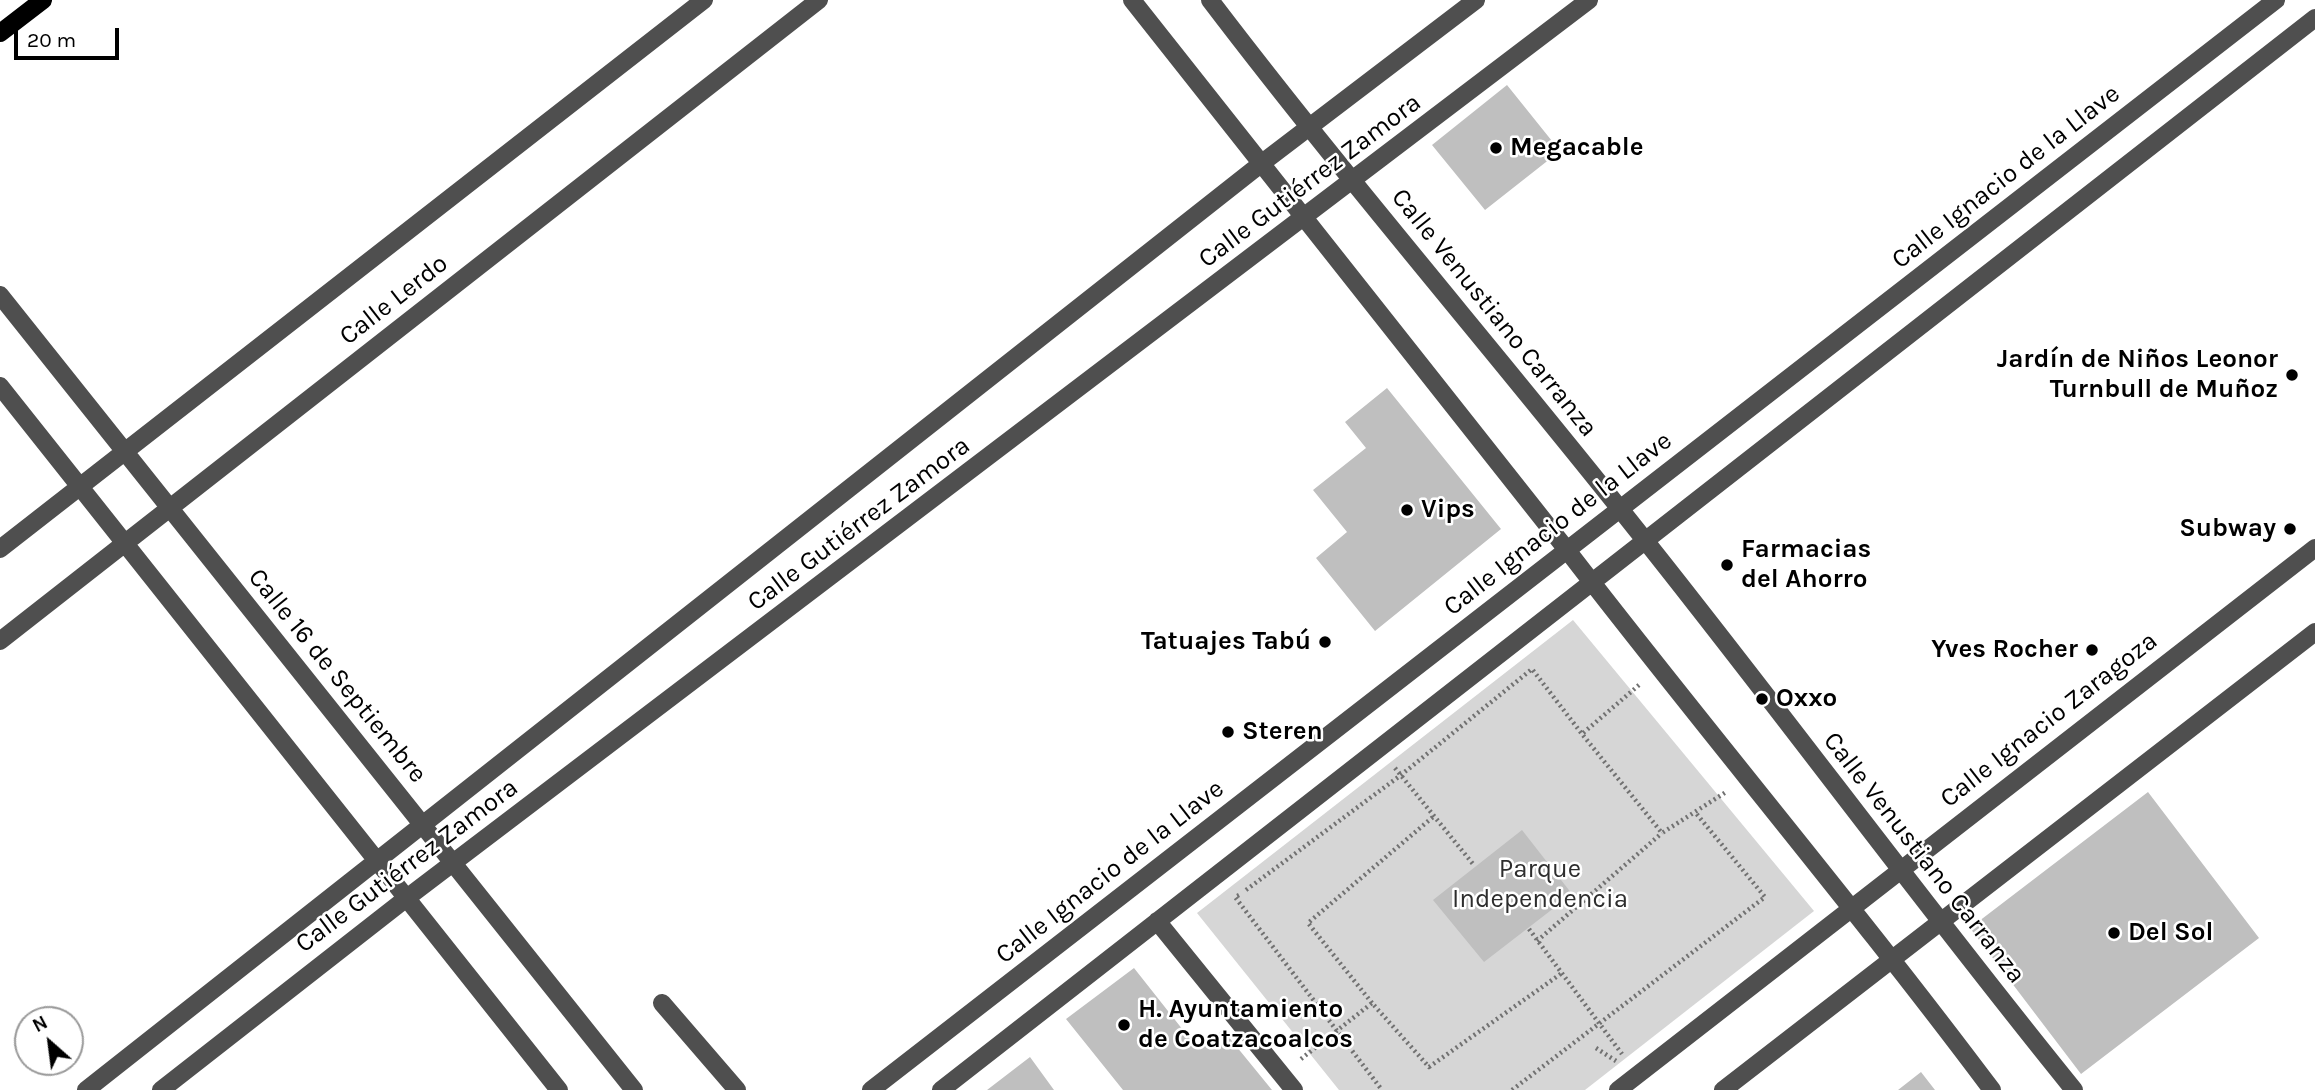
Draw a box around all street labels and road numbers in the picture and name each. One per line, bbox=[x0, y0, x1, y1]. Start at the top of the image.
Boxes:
street label: Calle Ignacio de la Llave bbox=[1886, 78, 2126, 276]
street label: Calle Gutiérrez Zamora bbox=[1193, 87, 1427, 275]
street label: Calle Venustiano Carranza bbox=[1384, 183, 1604, 443]
street label: Calle Lerdo bbox=[334, 248, 454, 352]
street label: Calle Ignacio de la Llave bbox=[1438, 425, 1678, 623]
street label: Calle Gutiérrez Zamora bbox=[742, 430, 976, 618]
street label: Calle 16 de Septiembre bbox=[241, 563, 433, 789]
street label: Calle Ignacio Zaragoza bbox=[1934, 626, 2164, 814]
street label: Calle Venustiano Carranza bbox=[1816, 726, 2032, 990]
street label: Calle Gutiérrez Zamora bbox=[290, 772, 524, 960]
street label: Calle Ignacio de la Llave bbox=[990, 773, 1230, 971]

